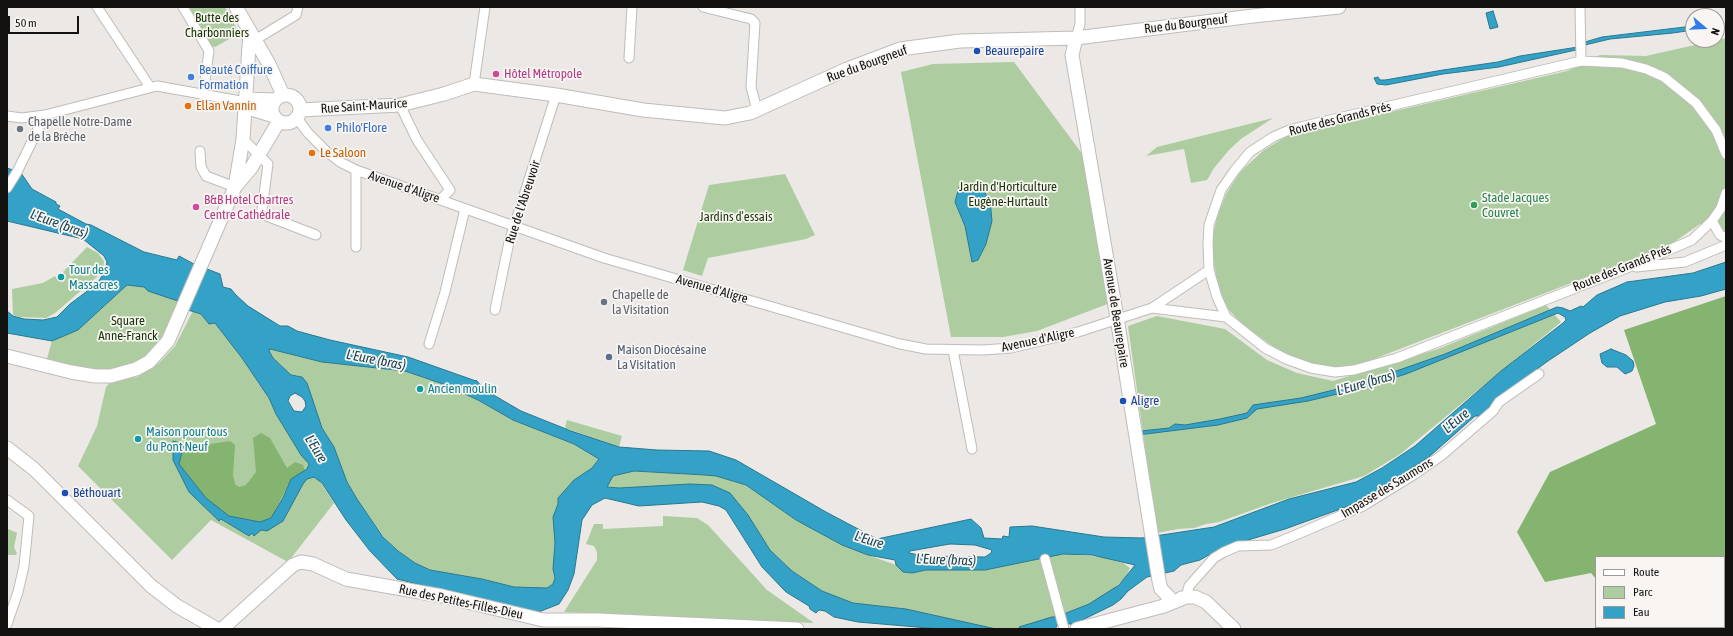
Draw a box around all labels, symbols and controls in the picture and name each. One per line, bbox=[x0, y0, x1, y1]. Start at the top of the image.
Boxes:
scale bar bbox=[10, 8, 81, 34]
north arrow bbox=[1685, 8, 1725, 48]
park label: Butte des Charbonniers bbox=[185, 10, 249, 41]
street label: Rue du Bourgneuf bbox=[1143, 11, 1229, 37]
text: 50 m bbox=[15, 16, 37, 30]
text: N bbox=[1709, 27, 1722, 37]
street label: Rue du Bourgneuf bbox=[825, 42, 909, 86]
place label: Beaurepaire bbox=[985, 43, 1044, 59]
marker: Beaurepaire bbox=[972, 46, 982, 56]
place label: Beauté Coiffure Formation bbox=[199, 62, 273, 93]
place label: Hôtel Métropole bbox=[504, 66, 582, 82]
marker: Hôtel Métropole bbox=[491, 69, 501, 79]
marker: Beauté Coiffure Formation bbox=[186, 72, 196, 82]
street label: Rue Saint-Maurice bbox=[320, 95, 408, 117]
place label: Ellan Vannin bbox=[196, 98, 256, 114]
street label: Route des Grands Prés bbox=[1287, 99, 1393, 139]
marker: Ellan Vannin bbox=[183, 101, 193, 111]
place label: Chapelle Notre-Dame de la Brèche bbox=[28, 114, 132, 145]
place label: Philo'Flore bbox=[336, 120, 387, 136]
marker: Philo'Flore bbox=[323, 123, 333, 133]
marker: Chapelle Notre-Dame de la Brèche bbox=[15, 124, 25, 134]
place label: Le Saloon bbox=[320, 145, 366, 161]
marker: Le Saloon bbox=[307, 148, 317, 158]
street label: Rue de l'Abreuvoir bbox=[502, 158, 544, 246]
street label: Avenue d'Aligre bbox=[366, 168, 442, 206]
park label: Jardin d'Horticulture Eugène-Hurtault bbox=[959, 179, 1057, 210]
place label: Stade Jacques Couvret bbox=[1482, 190, 1549, 221]
place label: B&B Hotel Chartres Centre Cathédrale bbox=[204, 192, 293, 223]
marker: Stade Jacques Couvret bbox=[1469, 200, 1479, 210]
marker: B&B Hotel Chartres Centre Cathédrale bbox=[191, 202, 201, 212]
water label: L'Eure (bras) bbox=[28, 206, 90, 242]
park label: Jardins d’essais bbox=[700, 209, 772, 225]
street label: Route des Grands Prés bbox=[1571, 241, 1673, 295]
street label: Avenue de Beaurepaire bbox=[1100, 257, 1132, 369]
place label: Tour des Massacres bbox=[69, 262, 118, 293]
street label: Avenue d'Aligre bbox=[674, 271, 750, 307]
marker: Tour des Massacres bbox=[56, 272, 66, 282]
place label: Chapelle de la Visitation bbox=[612, 287, 669, 318]
marker: Chapelle de la Visitation bbox=[599, 297, 609, 307]
park label: Square Anne-Franck bbox=[98, 313, 158, 344]
street label: Avenue d'Aligre bbox=[1000, 325, 1076, 355]
place label: Maison Diocésaine La Visitation bbox=[617, 342, 706, 373]
water label: L'Eure (bras) bbox=[345, 346, 407, 374]
marker: Maison Diocésaine La Visitation bbox=[604, 352, 614, 362]
water label: L'Eure (bras) bbox=[1335, 367, 1397, 399]
place label: Ancien moulin bbox=[428, 381, 497, 397]
marker: Ancien moulin bbox=[415, 384, 425, 394]
place label: Aligre bbox=[1131, 393, 1159, 409]
marker: Aligre bbox=[1118, 396, 1128, 406]
water label: L'Eure bbox=[1439, 405, 1473, 437]
place label: Maison pour tous du Pont Neuf bbox=[146, 424, 227, 455]
water label: L'Eure bbox=[301, 432, 331, 466]
marker: Maison pour tous du Pont Neuf bbox=[133, 434, 143, 444]
street label: Impasse des Saumons bbox=[1338, 454, 1436, 522]
place label: Béthouart bbox=[73, 485, 121, 501]
marker: Béthouart bbox=[60, 488, 70, 498]
water label: L'Eure bbox=[852, 528, 886, 552]
water label: L'Eure (bras) bbox=[916, 551, 976, 569]
legend bbox=[1595, 556, 1725, 628]
text: Route bbox=[1633, 565, 1659, 579]
street label: Rue des Petites-Filles-Dieu bbox=[398, 581, 524, 623]
text: Parc bbox=[1633, 585, 1652, 599]
text: Eau bbox=[1633, 605, 1650, 619]

